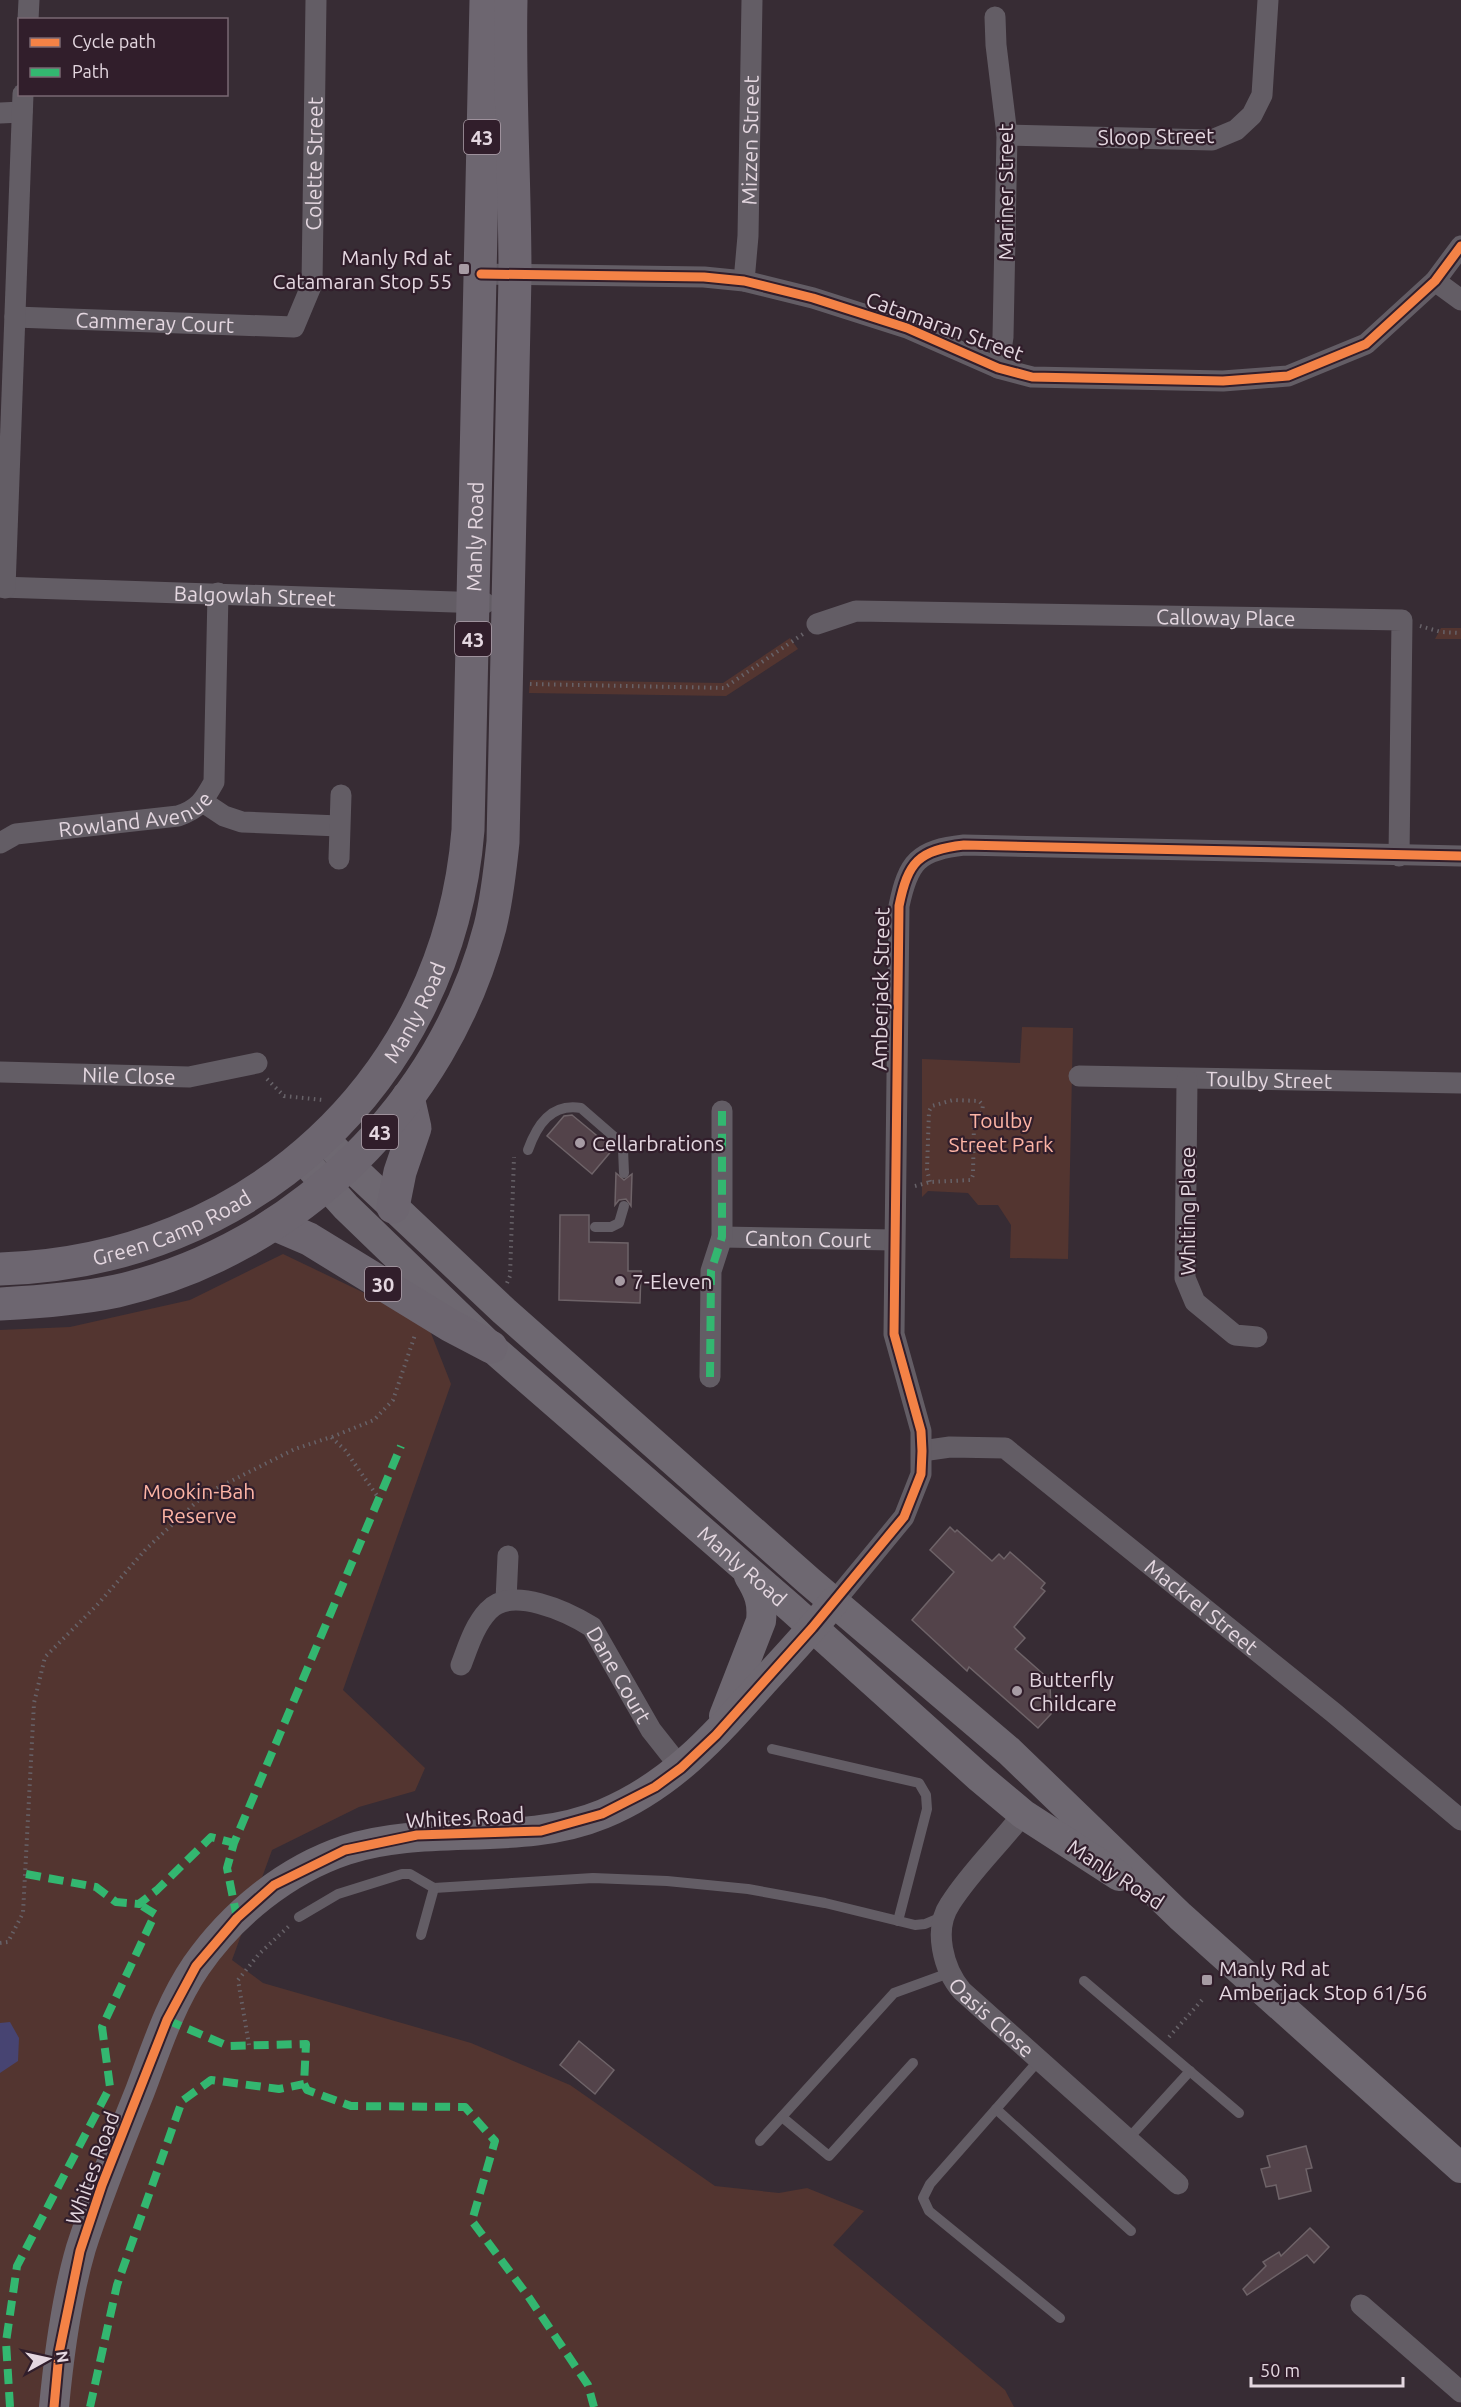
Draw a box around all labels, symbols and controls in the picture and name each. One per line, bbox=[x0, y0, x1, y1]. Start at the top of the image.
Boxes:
legend bbox=[18, 18, 228, 96]
text: Cycle path bbox=[72, 31, 156, 51]
text: Path bbox=[72, 61, 109, 81]
street label: Mizzen Street bbox=[737, 75, 763, 205]
street label: Colette Street bbox=[301, 97, 327, 231]
road number: 43 bbox=[464, 120, 500, 154]
street label: Mariner Street bbox=[993, 123, 1017, 261]
street label: Sloop Street bbox=[1097, 123, 1215, 149]
place label: Manly Rd at Catamaran Stop 55 bbox=[273, 245, 452, 293]
marker: Manly Rd at Catamaran Stop 55 bbox=[457, 262, 471, 276]
street label: Catamaran Street bbox=[863, 286, 1027, 366]
street label: Cammeray Court bbox=[75, 307, 235, 337]
street label: Manly Road bbox=[461, 481, 488, 592]
street label: Balgowlah Street bbox=[173, 581, 336, 610]
street label: Calloway Place bbox=[1156, 604, 1296, 630]
road number: 43 bbox=[455, 622, 491, 656]
street label: Rowland Avenue bbox=[57, 787, 217, 841]
street label: Amberjack Street bbox=[867, 907, 893, 1071]
street label: Manly Road bbox=[378, 959, 450, 1067]
street label: Nile Close bbox=[82, 1062, 176, 1089]
street label: Toulby Street bbox=[1206, 1066, 1332, 1093]
park label: Toulby Street Park bbox=[948, 1108, 1054, 1156]
road number: 43 bbox=[362, 1115, 398, 1149]
place label: Cellarbrations bbox=[592, 1131, 724, 1155]
marker: Cellarbrations bbox=[573, 1136, 587, 1150]
street label: Whiting Place bbox=[1175, 1147, 1199, 1275]
street label: Green Camp Road bbox=[90, 1185, 255, 1270]
street label: Canton Court bbox=[745, 1225, 871, 1252]
road number: 30 bbox=[365, 1267, 401, 1301]
place label: 7-Eleven bbox=[632, 1269, 713, 1293]
marker: 7-Eleven bbox=[613, 1274, 627, 1288]
park label: Mookin-Bah Reserve bbox=[143, 1479, 255, 1527]
street label: Manly Road bbox=[693, 1521, 792, 1611]
street label: Mackrel Street bbox=[1141, 1554, 1263, 1659]
street label: Dane Court bbox=[582, 1622, 656, 1727]
place label: Butterfly Childcare bbox=[1029, 1667, 1117, 1715]
marker: Butterfly Childcare bbox=[1010, 1684, 1024, 1698]
street label: Whites Road bbox=[405, 1802, 525, 1832]
street label: Manly Road bbox=[1063, 1834, 1169, 1914]
place label: Manly Rd at Amberjack Stop 61/56 bbox=[1219, 1956, 1427, 2004]
street label: Oasis Close bbox=[944, 1973, 1039, 2062]
marker: Manly Rd at Amberjack Stop 61/56 bbox=[1200, 1973, 1214, 1987]
street label: Whites Road bbox=[60, 2108, 124, 2228]
north arrow bbox=[18, 2329, 78, 2389]
text: N bbox=[53, 2350, 73, 2364]
scale bar bbox=[1251, 2350, 1402, 2388]
text: 50 m bbox=[1260, 2360, 1300, 2380]

